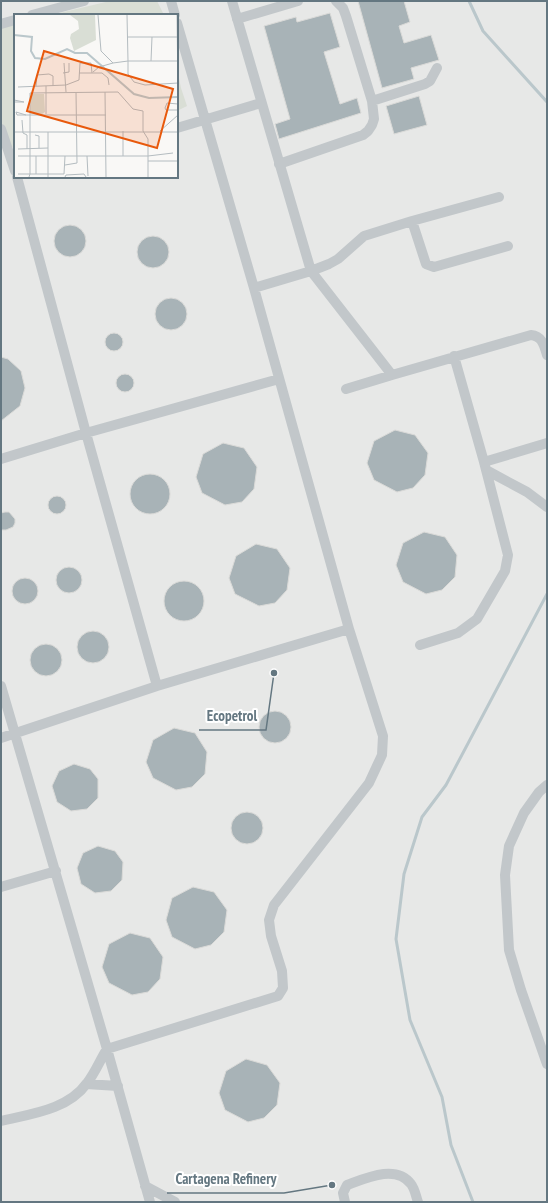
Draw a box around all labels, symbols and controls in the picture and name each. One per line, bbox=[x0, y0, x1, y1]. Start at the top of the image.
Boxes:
inset map bbox=[14, 14, 178, 178]
callout: Ecopetrol bbox=[199, 703, 266, 730]
text: Ecopetrol bbox=[207, 706, 258, 725]
callout: Cartagena Refinery bbox=[167, 1166, 284, 1193]
text: Cartagena Refinery bbox=[175, 1169, 278, 1188]

